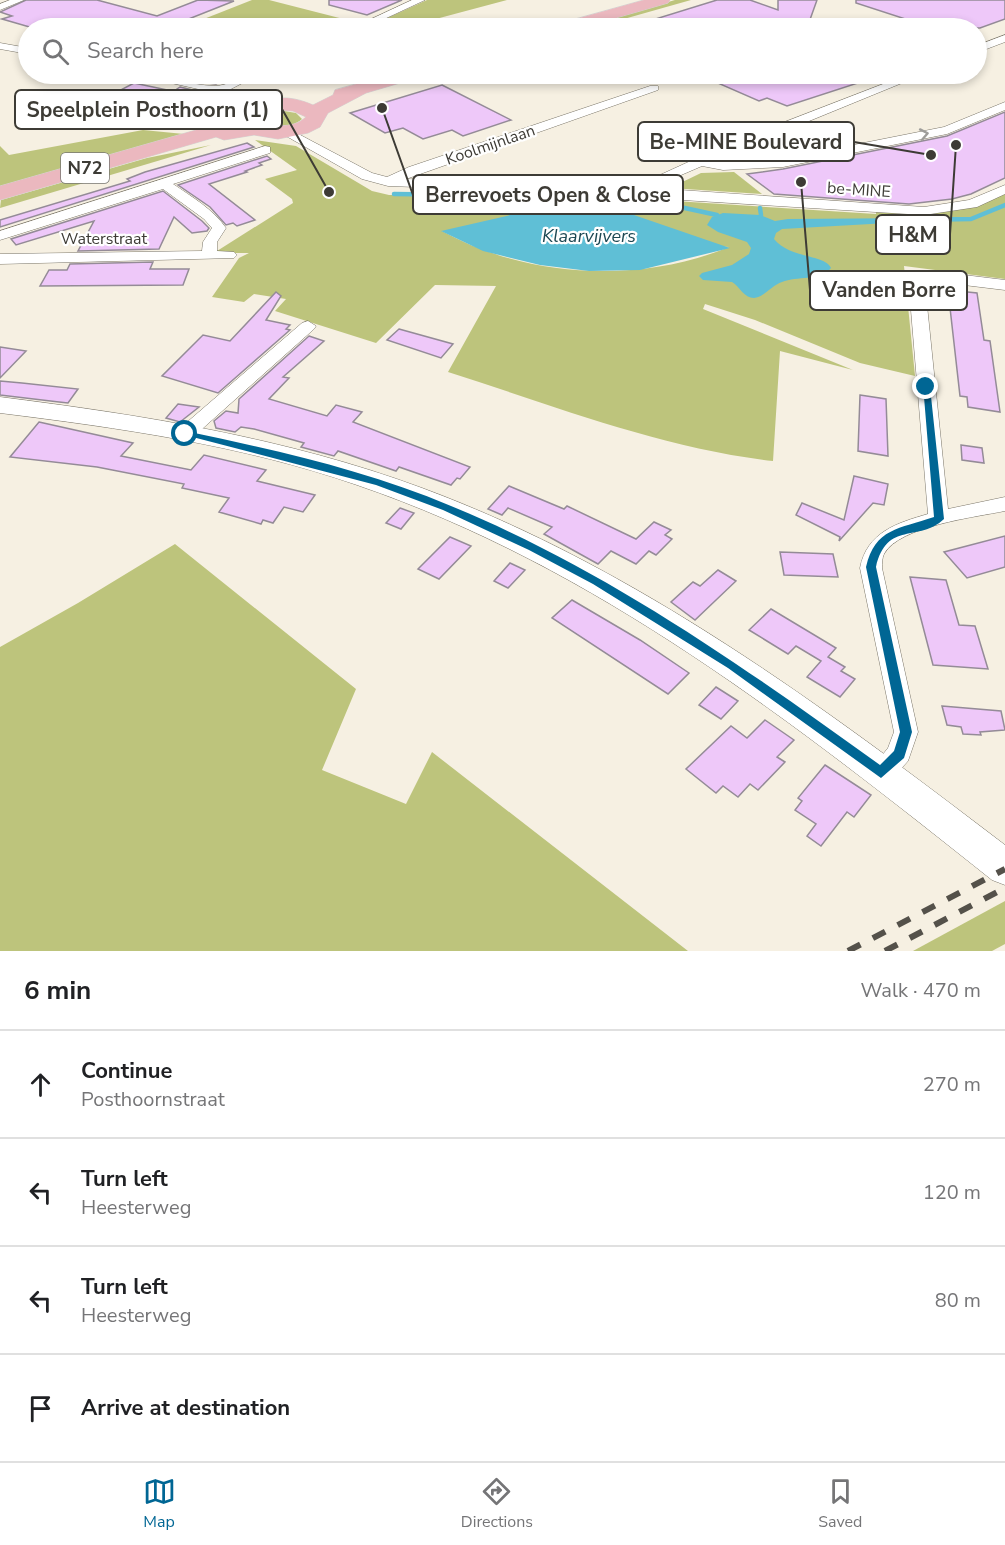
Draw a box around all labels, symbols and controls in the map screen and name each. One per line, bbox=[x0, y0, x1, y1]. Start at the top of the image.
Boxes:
search box bbox=[18, 18, 987, 84]
icon: search bbox=[39, 35, 72, 68]
text: Search here bbox=[87, 36, 204, 66]
callout: Speelplein Posthoorn (1) bbox=[15, 90, 282, 129]
text: Speelplein Posthoorn (1) bbox=[27, 96, 269, 124]
street label: Koolmijnlaan bbox=[443, 119, 538, 171]
callout: Be-MINE Boulevard bbox=[638, 122, 854, 161]
text: Be-MINE Boulevard bbox=[650, 128, 842, 156]
one-way arrow bbox=[919, 128, 929, 141]
road number: N72 bbox=[61, 153, 109, 183]
callout: Berrevoets Open & Close bbox=[413, 175, 683, 214]
street label: be-MINE bbox=[826, 177, 892, 203]
text: Berrevoets Open & Close bbox=[425, 181, 671, 209]
callout: H&M bbox=[876, 215, 950, 254]
text: H&M bbox=[888, 221, 938, 249]
water label: Klaarvijvers bbox=[542, 224, 636, 248]
street label: Waterstraat bbox=[61, 228, 148, 250]
callout: Vanden Borre bbox=[810, 271, 967, 310]
text: Vanden Borre bbox=[821, 276, 956, 304]
route end bbox=[912, 373, 938, 399]
route start bbox=[171, 420, 197, 446]
text: 6 min bbox=[24, 973, 91, 1008]
text: Walk · 470 m bbox=[861, 977, 981, 1004]
text: Continue bbox=[81, 1056, 172, 1086]
icon: ahead bbox=[24, 1068, 57, 1101]
text: 270 m bbox=[923, 1071, 981, 1098]
text: Posthoornstraat bbox=[81, 1086, 225, 1113]
text: Turn left bbox=[81, 1164, 168, 1194]
icon: left bbox=[24, 1176, 57, 1209]
text: 120 m bbox=[923, 1179, 981, 1206]
text: Heesterweg bbox=[81, 1194, 191, 1221]
text: Turn left bbox=[81, 1272, 168, 1302]
icon: left bbox=[24, 1284, 57, 1317]
text: 80 m bbox=[935, 1287, 981, 1314]
text: Heesterweg bbox=[81, 1302, 191, 1329]
icon: arrive bbox=[24, 1392, 57, 1425]
text: Arrive at destination bbox=[81, 1393, 290, 1423]
tab: Map bbox=[143, 1475, 176, 1533]
tab: Directions bbox=[461, 1475, 533, 1533]
tab: Saved bbox=[818, 1475, 862, 1533]

